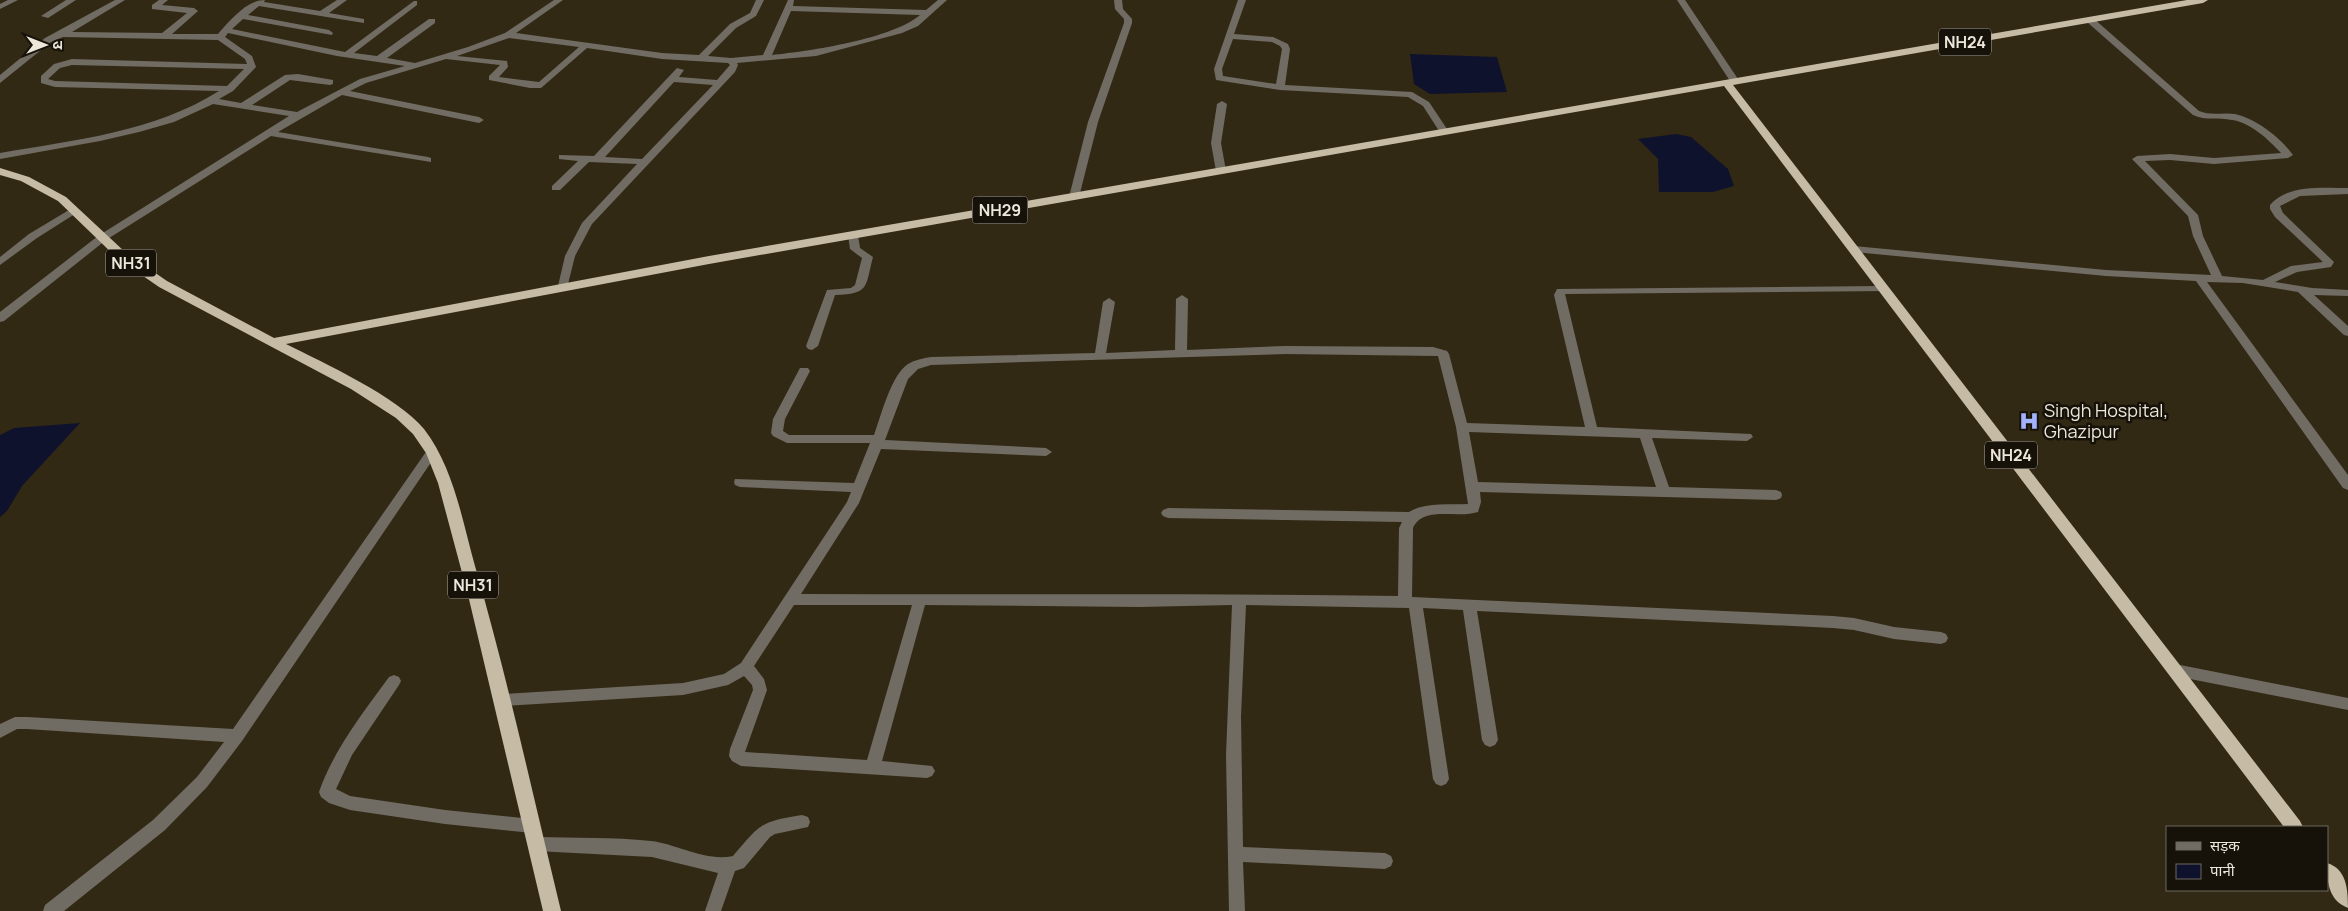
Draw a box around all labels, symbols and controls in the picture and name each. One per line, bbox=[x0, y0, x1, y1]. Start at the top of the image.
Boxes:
north arrow bbox=[20, 20, 70, 70]
road number: NH24 bbox=[1939, 28, 1991, 56]
text: उ bbox=[49, 41, 68, 50]
road number: NH29 bbox=[972, 196, 1028, 224]
road number: NH31 bbox=[106, 250, 156, 276]
place label: Singh Hospital, Ghazipur bbox=[2044, 398, 2168, 443]
hospital icon: Singh Hospital, Ghazipur bbox=[2018, 410, 2040, 432]
road number: NH24 bbox=[1985, 442, 2037, 468]
road number: NH31 bbox=[448, 572, 498, 598]
legend bbox=[2166, 826, 2328, 891]
text: सड़क bbox=[2210, 835, 2240, 856]
text: पानी bbox=[2210, 860, 2236, 881]

